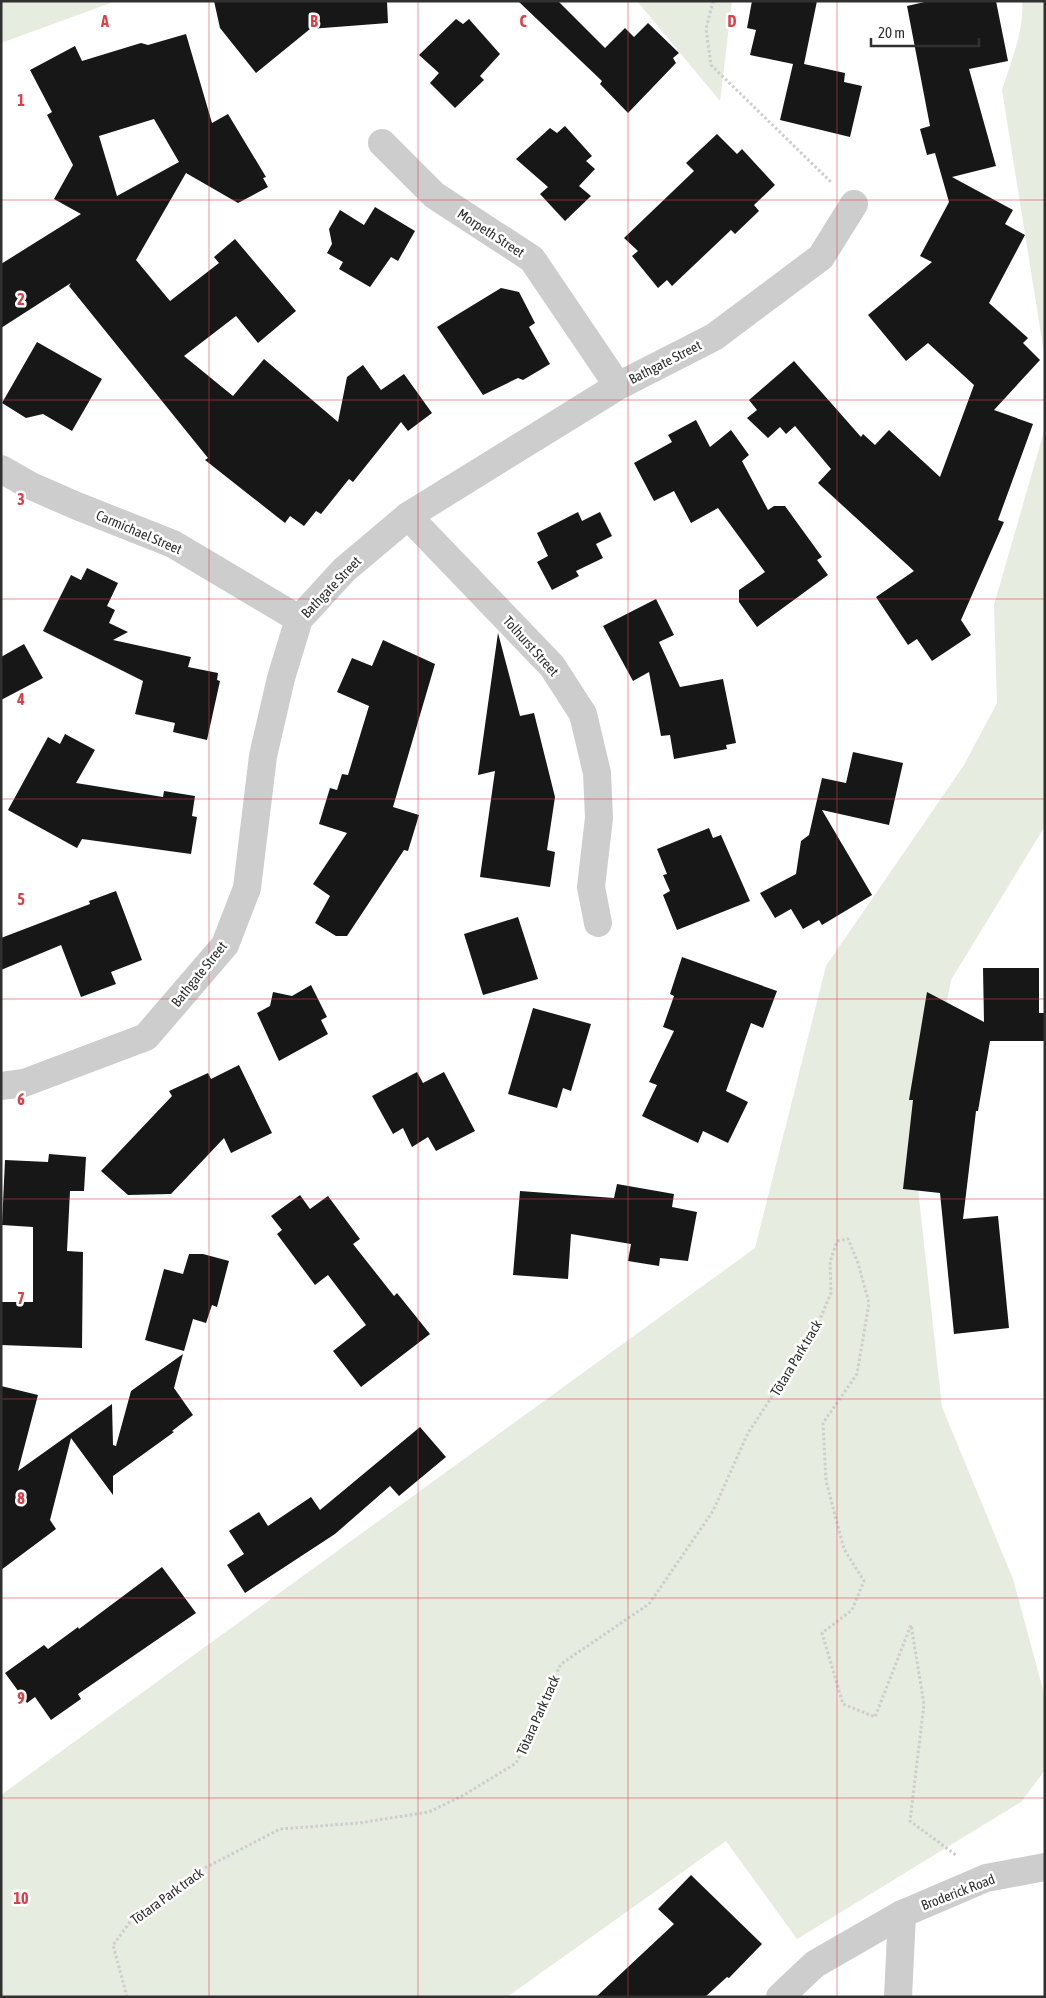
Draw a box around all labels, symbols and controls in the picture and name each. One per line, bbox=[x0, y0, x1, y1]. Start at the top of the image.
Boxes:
text: A bbox=[100, 12, 109, 30]
text: B bbox=[310, 12, 318, 30]
text: C bbox=[519, 12, 527, 30]
text: D bbox=[728, 12, 737, 30]
scale bar bbox=[871, 15, 978, 47]
text: 20 m bbox=[878, 24, 905, 41]
text: 1 bbox=[17, 91, 25, 109]
street label: Morpeth Street bbox=[455, 205, 527, 261]
text: 2 bbox=[17, 290, 25, 308]
street label: Bathgate Street bbox=[626, 337, 704, 387]
text: 3 bbox=[17, 490, 25, 508]
street label: Carmichael Street bbox=[94, 507, 184, 557]
street label: Bathgate Street bbox=[298, 553, 364, 621]
street label: Tolhurst Street bbox=[500, 613, 562, 679]
text: 4 bbox=[16, 690, 25, 708]
text: 5 bbox=[17, 890, 25, 908]
street label: Bathgate Street bbox=[168, 938, 230, 1010]
text: 6 bbox=[17, 1090, 25, 1108]
text: 7 bbox=[17, 1289, 25, 1307]
street label: Tōtara Park track bbox=[767, 1317, 825, 1399]
text: 8 bbox=[17, 1489, 25, 1507]
street label: Tōtara Park track bbox=[513, 1673, 563, 1757]
text: 9 bbox=[17, 1689, 25, 1707]
street label: Tōtara Park track bbox=[128, 1864, 206, 1928]
street label: Broderick Road bbox=[919, 1871, 997, 1913]
text: 10 bbox=[13, 1889, 29, 1907]

